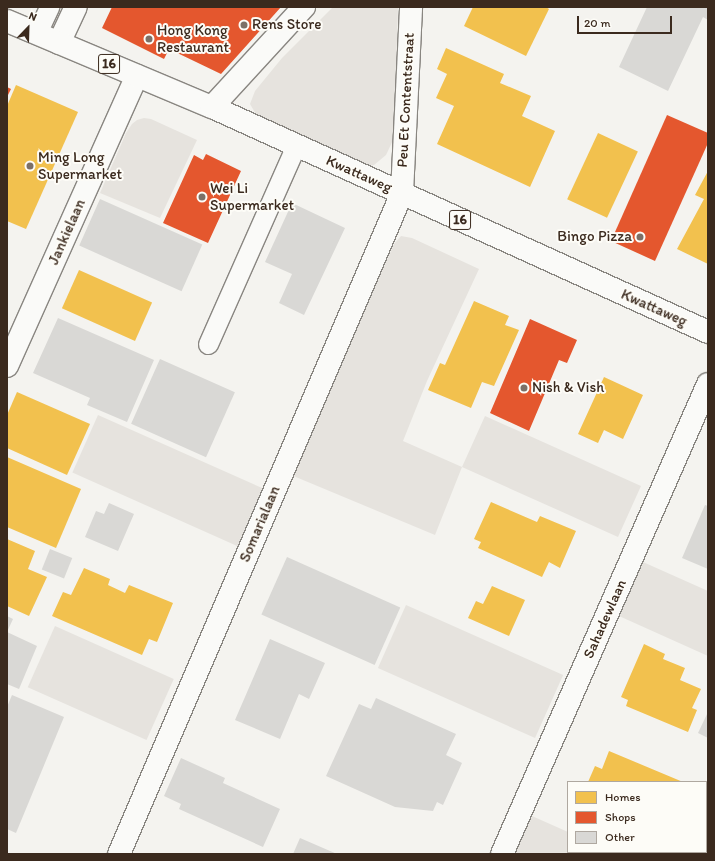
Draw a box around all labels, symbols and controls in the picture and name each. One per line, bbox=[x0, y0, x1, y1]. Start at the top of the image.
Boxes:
north arrow bbox=[8, 8, 48, 48]
scale bar bbox=[579, 8, 674, 34]
text: N bbox=[27, 9, 39, 24]
place label: Rens Store bbox=[252, 16, 321, 34]
text: 20 m bbox=[584, 16, 611, 30]
marker: Rens Store bbox=[239, 20, 249, 30]
place label: Hong Kong Restaurant bbox=[157, 21, 229, 56]
street label: Peu Et Contentstraat bbox=[393, 31, 419, 169]
marker: Hong Kong Restaurant bbox=[144, 34, 154, 44]
road number: 16 bbox=[98, 52, 120, 76]
place label: Ming Long Supermarket bbox=[38, 148, 122, 183]
street label: Kwattaweg bbox=[323, 151, 395, 197]
marker: Ming Long Supermarket bbox=[25, 161, 35, 171]
place label: Wei Li Supermarket bbox=[210, 179, 294, 214]
marker: Wei Li Supermarket bbox=[197, 192, 207, 202]
street label: Jankielaan bbox=[45, 196, 89, 268]
road number: 16 bbox=[449, 208, 471, 232]
place label: Bingo Pizza bbox=[558, 228, 632, 246]
marker: Bingo Pizza bbox=[635, 232, 645, 242]
street label: Kwattaweg bbox=[618, 285, 690, 331]
place label: Nish & Vish bbox=[532, 379, 604, 397]
marker: Nish & Vish bbox=[519, 383, 529, 393]
street label: Somarialaan bbox=[236, 483, 284, 565]
street label: Sahadewlaan bbox=[580, 577, 630, 661]
legend bbox=[567, 781, 707, 853]
text: Homes bbox=[605, 790, 641, 804]
text: Shops bbox=[605, 810, 636, 824]
text: Other bbox=[605, 830, 635, 844]

